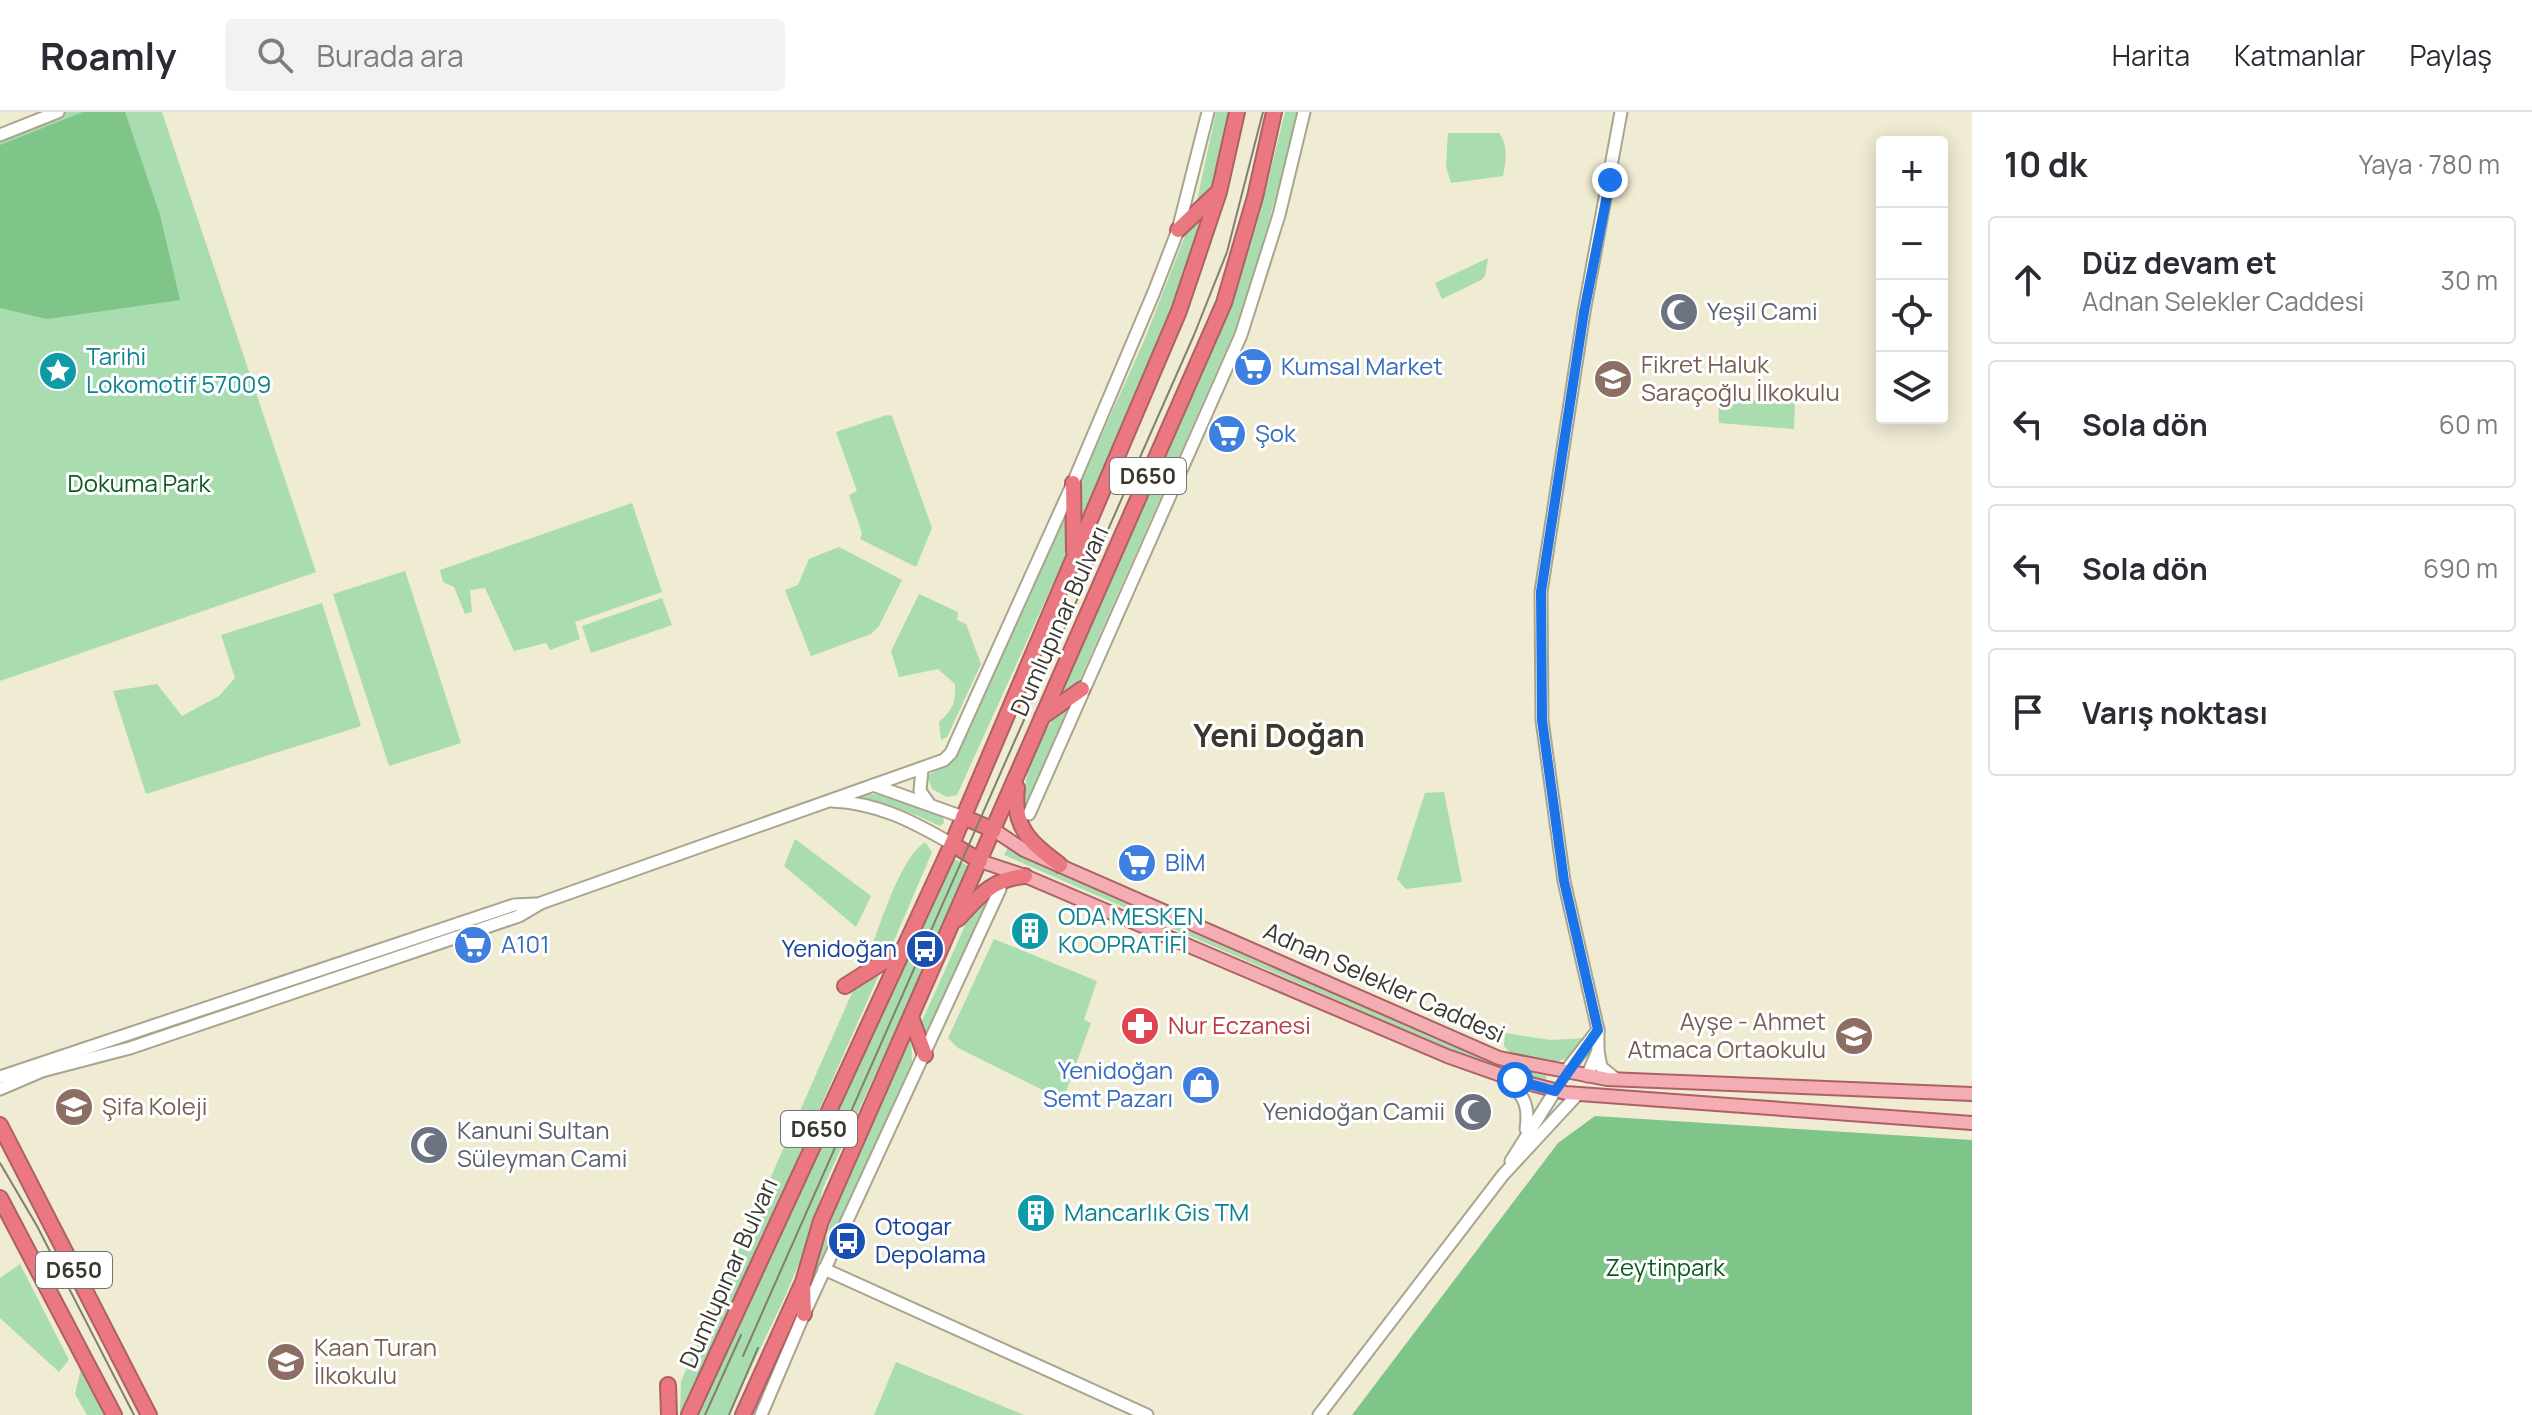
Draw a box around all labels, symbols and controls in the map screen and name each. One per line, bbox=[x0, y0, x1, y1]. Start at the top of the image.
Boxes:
search box bbox=[225, 19, 785, 91]
text: Roamly bbox=[40, 29, 177, 81]
icon: search bbox=[253, 33, 297, 77]
text: Burada ara bbox=[317, 35, 464, 76]
text: Harita bbox=[2112, 36, 2190, 74]
text: Katmanlar bbox=[2234, 36, 2365, 74]
text: Paylaş bbox=[2409, 36, 2492, 74]
map controls bbox=[1876, 136, 1948, 424]
button: + bbox=[1876, 136, 1948, 208]
text: 10 dk bbox=[2004, 141, 2087, 187]
text: Yaya · 780 m bbox=[2359, 146, 2500, 182]
route end bbox=[1592, 162, 1628, 198]
button: − bbox=[1876, 208, 1948, 280]
text: Düz devam et bbox=[2082, 242, 2277, 283]
icon: ahead bbox=[2006, 258, 2050, 302]
text: 30 m bbox=[2441, 262, 2498, 298]
button: locate bbox=[1876, 280, 1948, 352]
text: Adnan Selekler Caddesi bbox=[2082, 283, 2364, 319]
mosque icon: Yeşil Cami bbox=[1658, 291, 1700, 333]
place label: Yeşil Cami bbox=[1707, 294, 1818, 327]
place label: Tarihi Lokomotif 57009 bbox=[86, 339, 271, 400]
supermarket icon: Kumsal Market bbox=[1232, 346, 1274, 388]
place label: Fikret Haluk Saraçoğlu İlkokulu bbox=[1641, 347, 1840, 408]
place label: Kumsal Market bbox=[1281, 349, 1443, 382]
place icon: Tarihi Lokomotif 57009 bbox=[37, 350, 79, 392]
button: layers bbox=[1876, 352, 1948, 424]
school or university icon: Fikret Haluk Saraçoğlu İlkokulu bbox=[1592, 358, 1634, 400]
icon: left bbox=[2006, 402, 2050, 446]
text: Sola dön bbox=[2082, 404, 2208, 445]
text: 60 m bbox=[2439, 406, 2498, 442]
supermarket icon: Şok bbox=[1206, 413, 1248, 455]
place label: Şok bbox=[1255, 416, 1297, 449]
road number: D650 bbox=[1110, 458, 1186, 494]
park label: Dokuma Park bbox=[68, 466, 211, 499]
street label: Dumlupınar Bulvarı bbox=[1002, 520, 1115, 721]
icon: left bbox=[2006, 546, 2050, 590]
text: Sola dön bbox=[2082, 548, 2208, 589]
text: 690 m bbox=[2423, 550, 2498, 586]
icon: arrive bbox=[2006, 690, 2050, 734]
text: Varış noktası bbox=[2082, 692, 2268, 733]
district label: Yeni Doğan bbox=[1193, 713, 1365, 757]
supermarket icon: BİM bbox=[1116, 842, 1158, 884]
place label: BİM bbox=[1165, 845, 1206, 878]
place label: ODA MESKEN KOOPRATİFİ bbox=[1058, 899, 1203, 960]
building icon: ODA MESKEN KOOPRATİFİ bbox=[1009, 910, 1051, 952]
street label: Adnan Selekler Caddesi bbox=[1259, 914, 1510, 1050]
supermarket icon: A101 bbox=[452, 924, 494, 966]
place label: A101 bbox=[501, 927, 550, 960]
bus stop icon: Yenidoğan bbox=[904, 928, 946, 970]
place label: Yenidoğan bbox=[782, 931, 897, 964]
place label: Ayşe - Ahmet Atmaca Ortaokulu bbox=[1627, 1004, 1826, 1065]
pharmacy icon: Nur Eczanesi bbox=[1119, 1005, 1161, 1047]
place label: Nur Eczanesi bbox=[1168, 1008, 1311, 1041]
school or university icon: Ayşe - Ahmet Atmaca Ortaokulu bbox=[1833, 1015, 1875, 1057]
place label: Yenidoğan Semt Pazarı bbox=[1043, 1053, 1173, 1114]
route start bbox=[1497, 1062, 1533, 1098]
shop icon: Yenidoğan Semt Pazarı bbox=[1180, 1064, 1222, 1106]
school or university icon: Şifa Koleji bbox=[53, 1086, 95, 1128]
place label: Şifa Koleji bbox=[102, 1089, 207, 1122]
mosque icon: Yenidoğan Camii bbox=[1452, 1091, 1494, 1133]
place label: Yenidoğan Camii bbox=[1263, 1094, 1445, 1127]
road number: D650 bbox=[781, 1111, 857, 1147]
place label: Kanuni Sultan Süleyman Cami bbox=[457, 1113, 627, 1174]
mosque icon: Kanuni Sultan Süleyman Cami bbox=[408, 1124, 450, 1166]
street label: Dumlupınar Bulvarı bbox=[671, 1172, 784, 1373]
building icon: Mancarlık Gis TM bbox=[1015, 1192, 1057, 1234]
place label: Mancarlık Gis TM bbox=[1064, 1195, 1249, 1228]
place label: Otogar Depolama bbox=[875, 1209, 986, 1270]
bus stop icon: Otogar Depolama bbox=[826, 1220, 868, 1262]
park label: Zeytinpark bbox=[1605, 1250, 1726, 1283]
road number: D650 bbox=[36, 1252, 112, 1288]
place label: Kaan Turan İlkokulu bbox=[314, 1330, 437, 1391]
school or university icon: Kaan Turan İlkokulu bbox=[265, 1341, 307, 1383]

